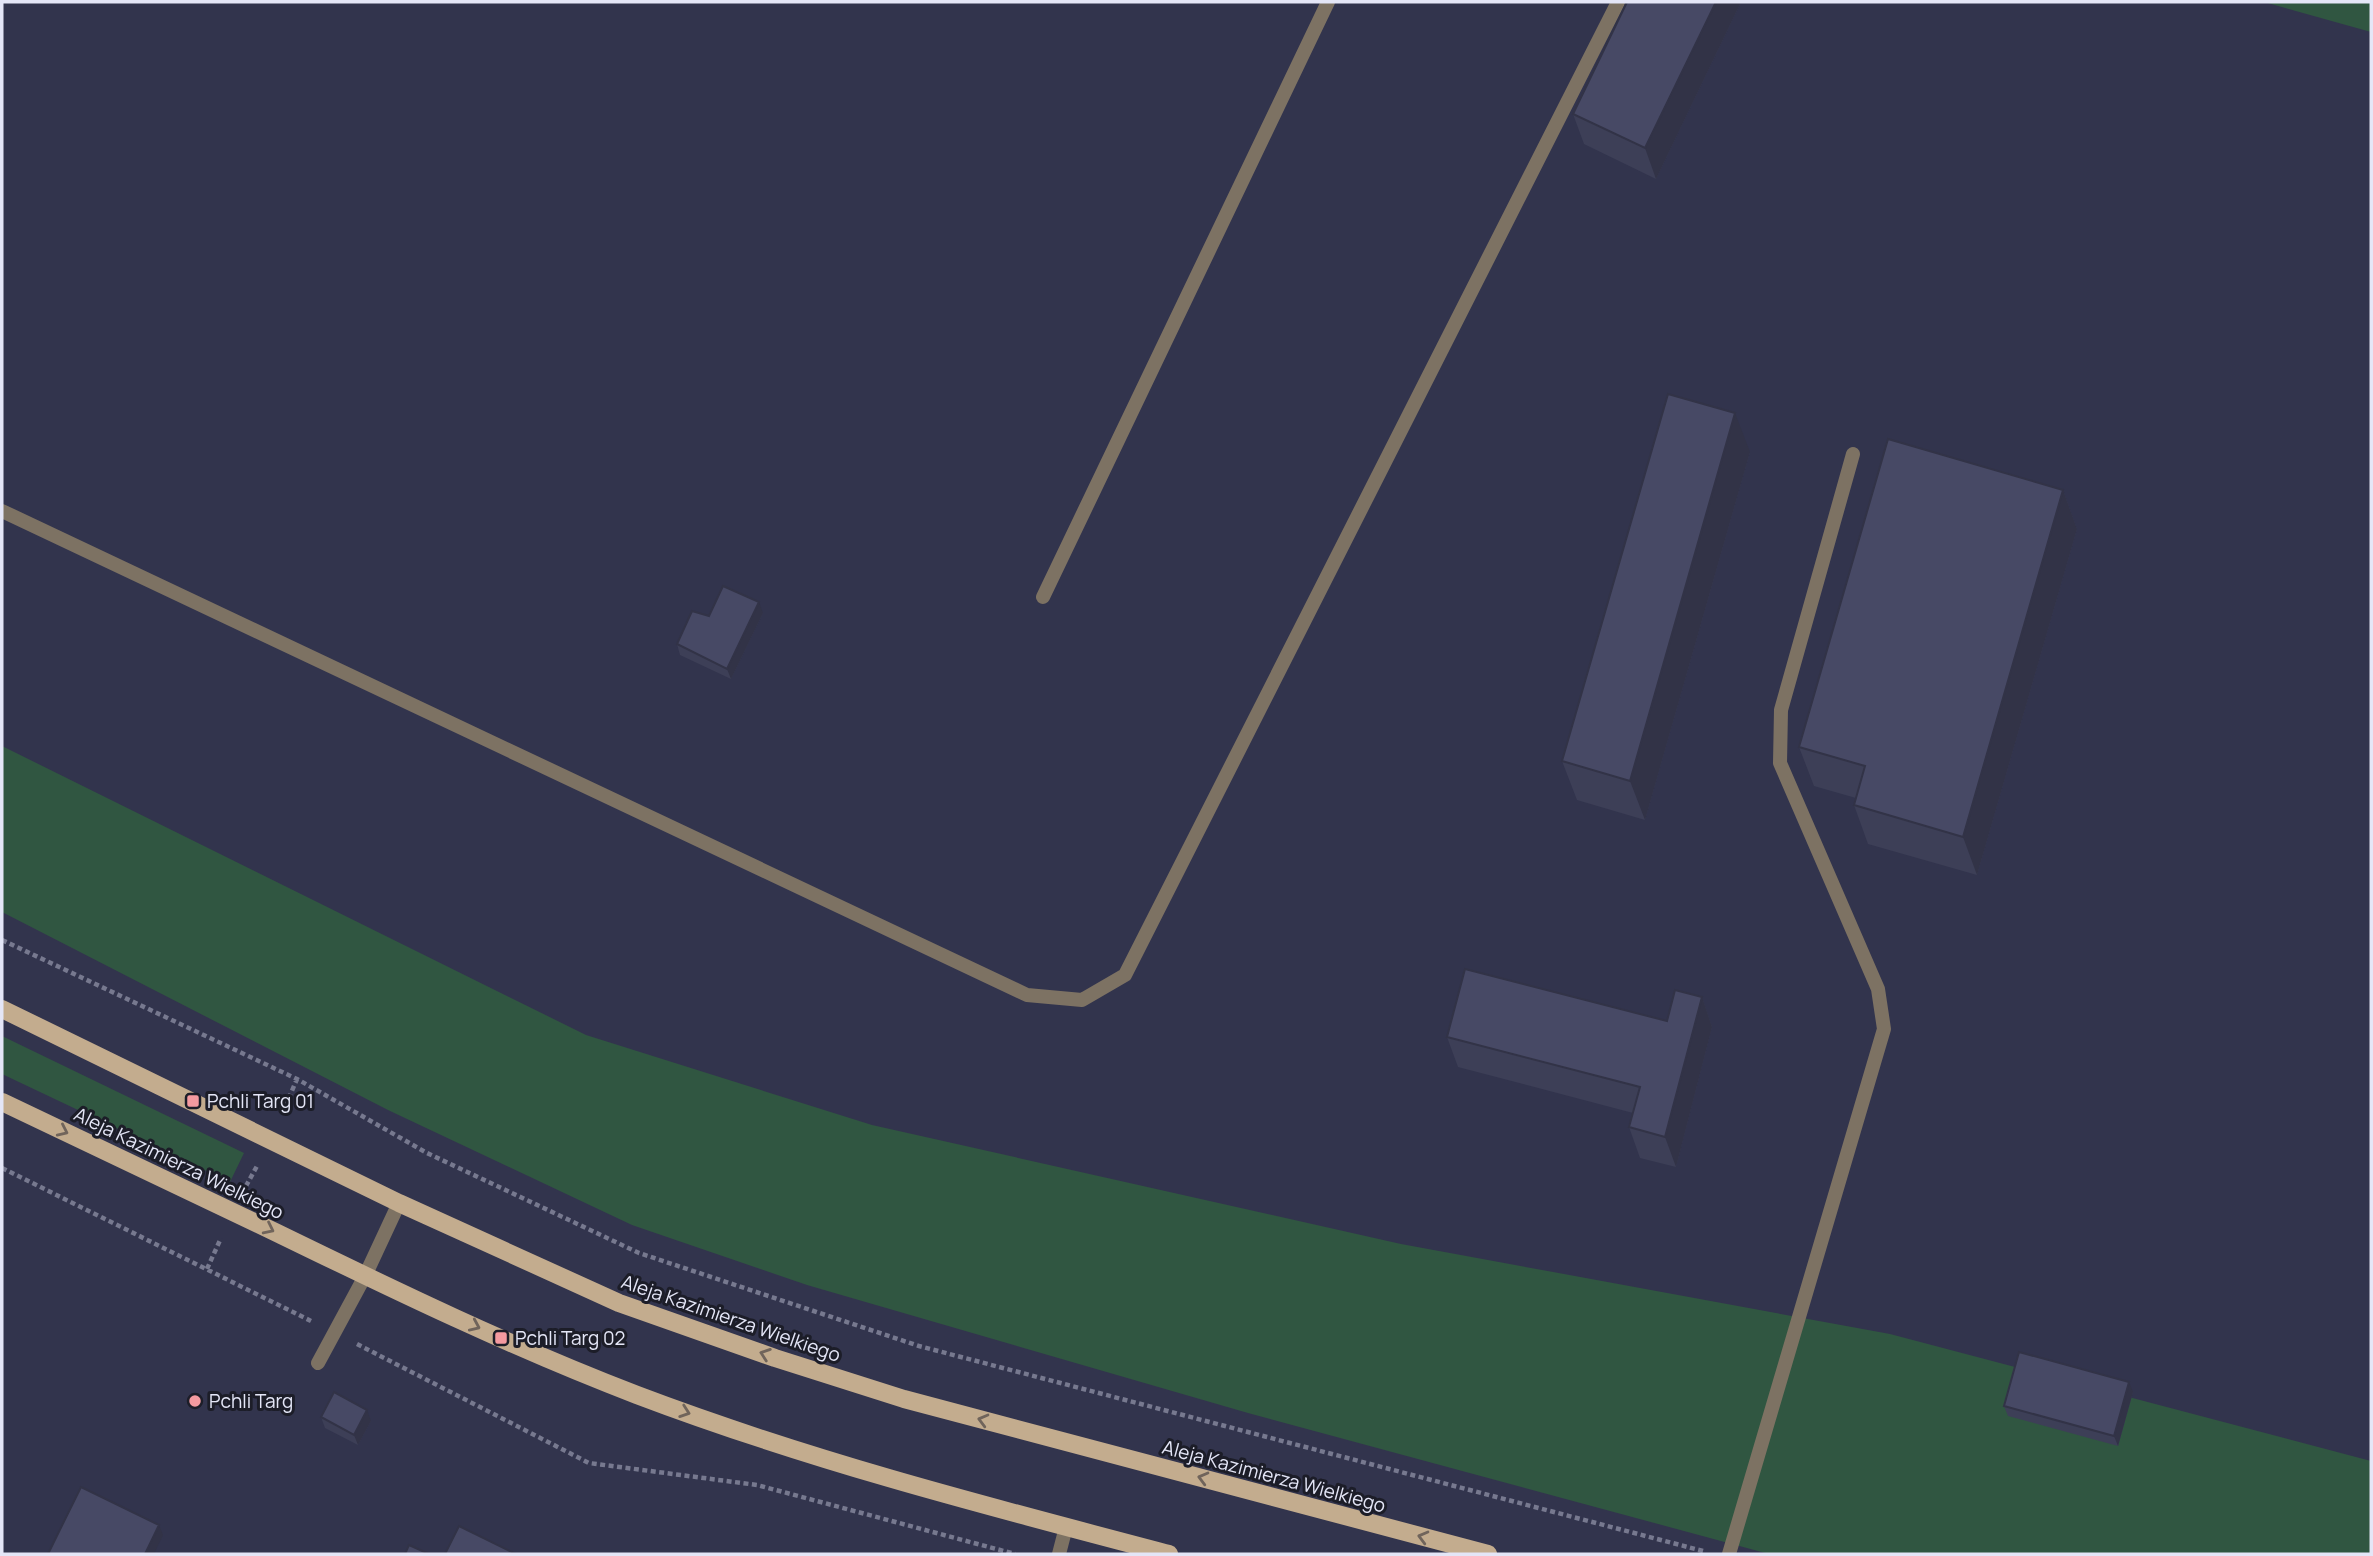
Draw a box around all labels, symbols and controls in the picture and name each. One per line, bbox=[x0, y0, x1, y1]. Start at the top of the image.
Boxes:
place label: Pchli Targ 01 bbox=[207, 1088, 314, 1114]
marker: Pchli Targ 01 bbox=[185, 1093, 201, 1109]
street label: Aleja Kazimierza Wielkiego bbox=[70, 1101, 288, 1225]
one-way arrow bbox=[56, 1123, 68, 1137]
one-way arrow bbox=[262, 1221, 274, 1235]
street label: Aleja Kazimierza Wielkiego bbox=[618, 1268, 844, 1368]
one-way arrow bbox=[467, 1318, 480, 1332]
place label: Pchli Targ 02 bbox=[515, 1325, 625, 1351]
marker: Pchli Targ 02 bbox=[493, 1330, 509, 1346]
one-way arrow bbox=[759, 1348, 772, 1362]
place label: Pchli Targ bbox=[209, 1388, 293, 1414]
marker: Pchli Targ bbox=[187, 1393, 203, 1409]
one-way arrow bbox=[679, 1404, 691, 1418]
one-way arrow bbox=[977, 1414, 989, 1428]
street label: Aleja Kazimierza Wielkiego bbox=[1159, 1434, 1389, 1518]
one-way arrow bbox=[1197, 1472, 1209, 1487]
one-way arrow bbox=[1417, 1531, 1429, 1545]

